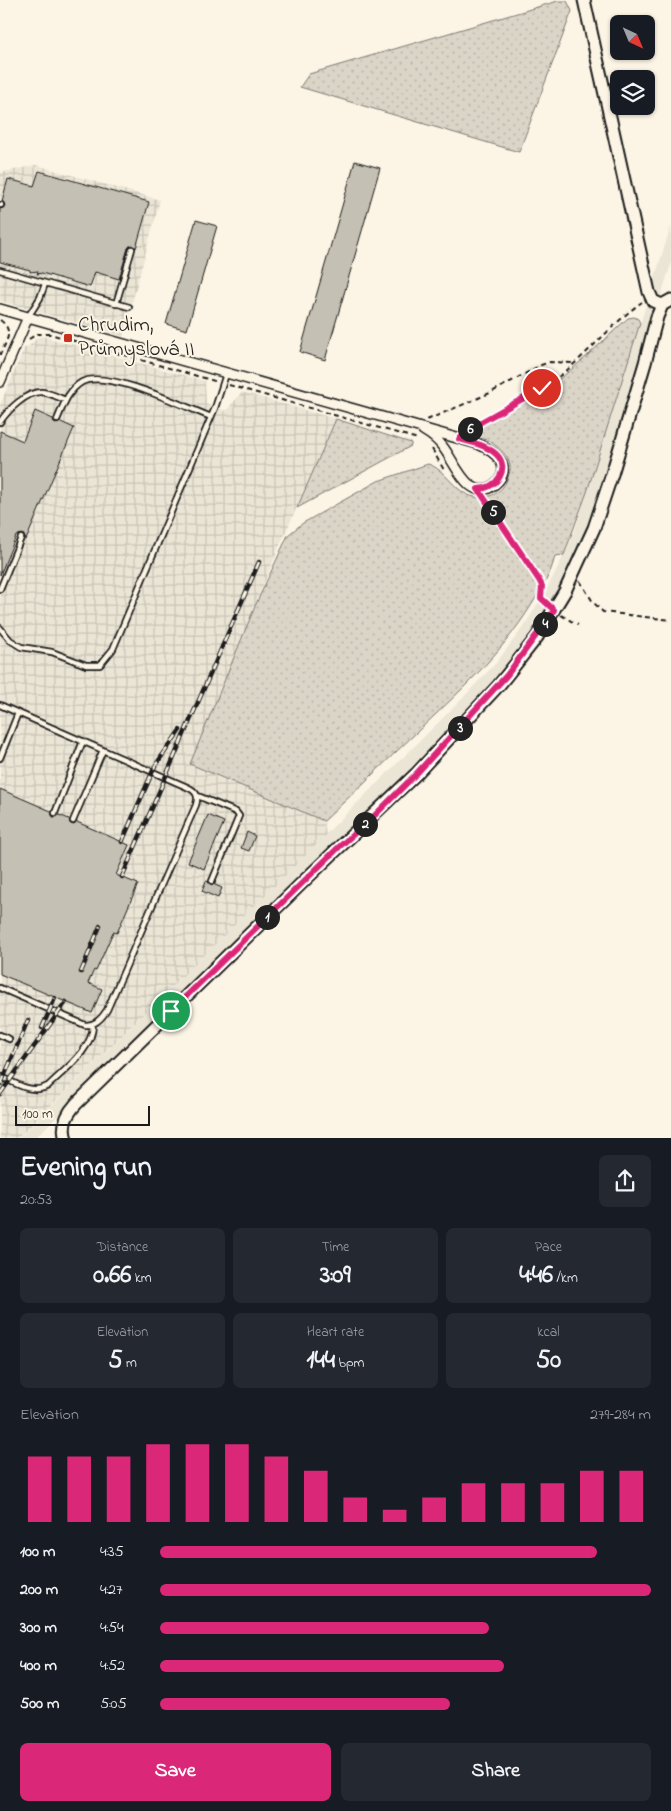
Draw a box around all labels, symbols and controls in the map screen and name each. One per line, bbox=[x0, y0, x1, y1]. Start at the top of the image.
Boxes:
north arrow bbox=[610, 15, 655, 60]
map controls bbox=[610, 15, 655, 115]
button: layers bbox=[610, 70, 655, 115]
place label: Chrudim, Průmyslová II bbox=[78, 311, 194, 367]
marker: Chrudim, Průmyslová II bbox=[62, 332, 74, 344]
pin bbox=[521, 367, 563, 409]
icon: check bbox=[528, 374, 556, 402]
pin: 6 bbox=[458, 416, 482, 442]
text: 6 bbox=[467, 419, 474, 440]
pin: 5 bbox=[480, 500, 506, 524]
text: 5 bbox=[489, 502, 498, 523]
pin: 4 bbox=[532, 612, 558, 636]
text: 4 bbox=[543, 614, 548, 635]
pin: 3 bbox=[448, 716, 472, 740]
text: 3 bbox=[458, 718, 463, 739]
pin: 2 bbox=[352, 812, 378, 836]
text: 2 bbox=[362, 814, 369, 835]
pin: 1 bbox=[254, 904, 280, 930]
text: 1 bbox=[265, 907, 270, 928]
pin bbox=[150, 990, 192, 1032]
icon: arrive bbox=[157, 997, 185, 1025]
scale bar bbox=[15, 1104, 150, 1127]
text: 100 m bbox=[22, 1104, 53, 1125]
text: Evening run bbox=[20, 1148, 152, 1189]
button: share bbox=[599, 1155, 651, 1207]
text: 20:53 bbox=[20, 1188, 52, 1212]
text: Distance bbox=[97, 1237, 148, 1258]
text: Time bbox=[322, 1237, 349, 1258]
text: Pace bbox=[535, 1237, 562, 1258]
text: 0.66 bbox=[93, 1258, 131, 1294]
text: 3:09 bbox=[320, 1258, 351, 1294]
text: 4:46 bbox=[519, 1258, 553, 1294]
text: km bbox=[131, 1268, 152, 1289]
text: /km bbox=[553, 1268, 578, 1289]
text: Elevation bbox=[97, 1322, 148, 1343]
text: Heart rate bbox=[307, 1322, 364, 1343]
text: kcal bbox=[537, 1322, 560, 1343]
text: 5 bbox=[108, 1343, 122, 1379]
text: 144 bbox=[307, 1343, 335, 1379]
text: 50 bbox=[536, 1343, 561, 1379]
text: m bbox=[122, 1353, 137, 1374]
text: bpm bbox=[335, 1353, 364, 1374]
text: Elevation bbox=[20, 1403, 79, 1427]
text: 279–284 m bbox=[590, 1403, 651, 1427]
text: 100 m bbox=[20, 1540, 55, 1564]
text: 4:35 bbox=[100, 1540, 124, 1564]
text: 200 m bbox=[20, 1578, 58, 1602]
text: 4:27 bbox=[100, 1578, 123, 1602]
text: 300 m bbox=[20, 1616, 57, 1640]
text: 4:54 bbox=[100, 1616, 124, 1640]
text: 400 m bbox=[20, 1654, 57, 1678]
text: 4:52 bbox=[100, 1654, 125, 1678]
text: 500 m bbox=[20, 1692, 59, 1716]
text: 5:05 bbox=[100, 1692, 127, 1716]
button: Save bbox=[20, 1743, 331, 1801]
button: Share bbox=[341, 1743, 651, 1801]

